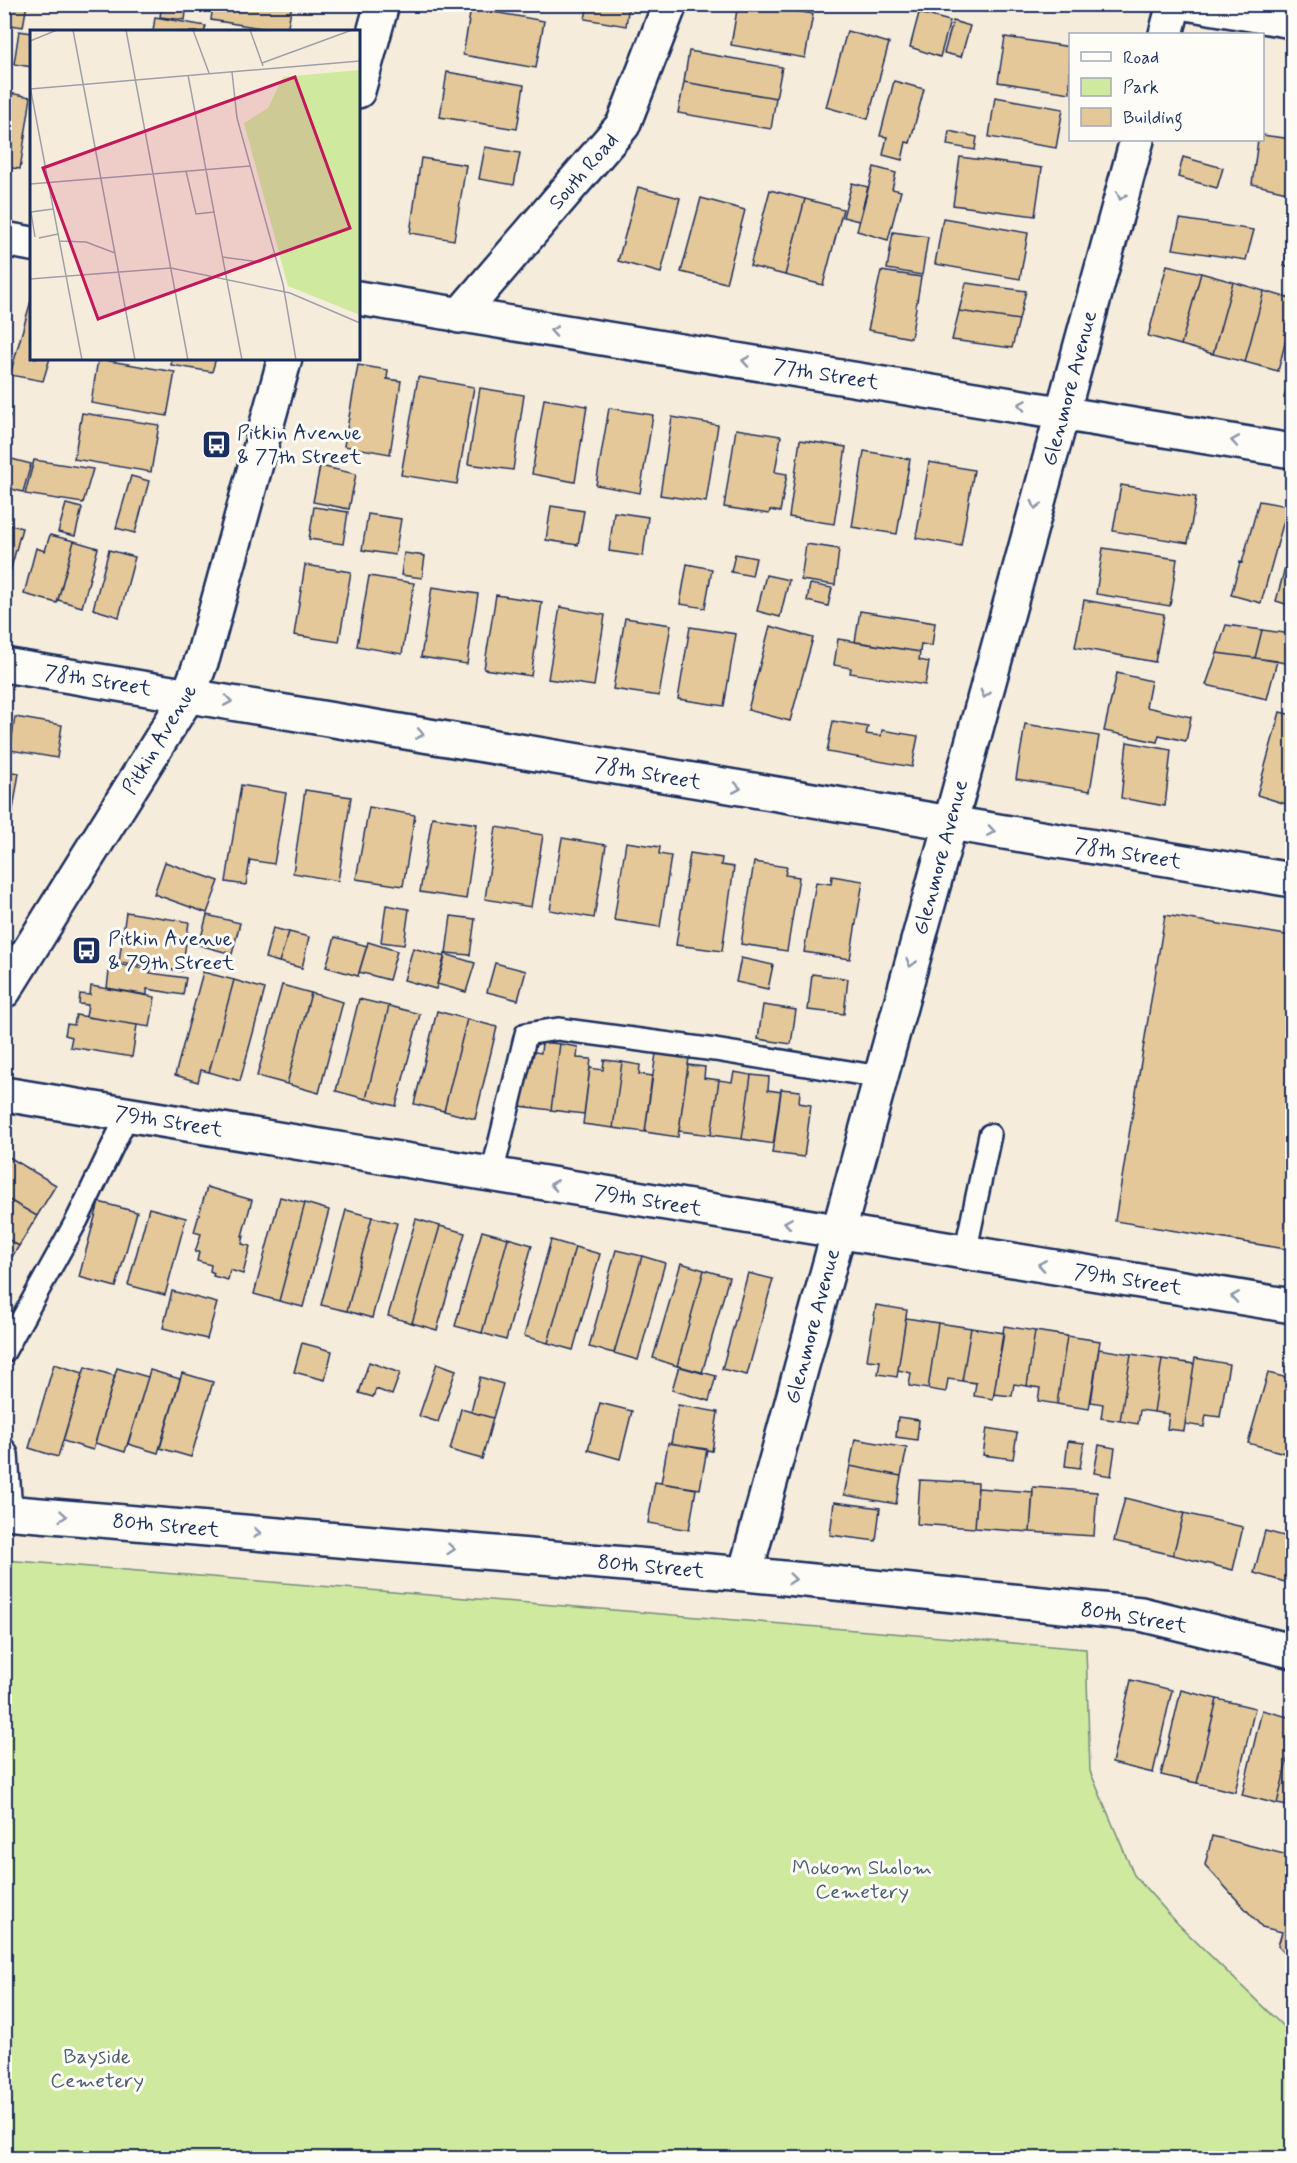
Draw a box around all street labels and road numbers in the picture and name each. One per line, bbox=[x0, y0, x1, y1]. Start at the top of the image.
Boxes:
street label: South Road bbox=[543, 127, 625, 216]
street label: Glenmore Avenue bbox=[1036, 307, 1104, 469]
street label: 77th Street bbox=[771, 353, 881, 397]
street label: 78th Street bbox=[42, 659, 154, 703]
street label: Pitkin Avenue bbox=[116, 679, 204, 800]
street label: 78th Street bbox=[592, 751, 704, 797]
street label: Glenmore Avenue bbox=[907, 776, 975, 938]
street label: 78th Street bbox=[1072, 832, 1184, 876]
street label: 79th Street bbox=[113, 1100, 225, 1144]
street label: 79th Street bbox=[592, 1179, 704, 1223]
street label: Glenmore Avenue bbox=[779, 1245, 847, 1407]
street label: 79th Street bbox=[1072, 1258, 1184, 1302]
street label: 80th Street bbox=[111, 1507, 221, 1545]
street label: 80th Street bbox=[596, 1548, 706, 1586]
street label: 80th Street bbox=[1079, 1596, 1190, 1640]

